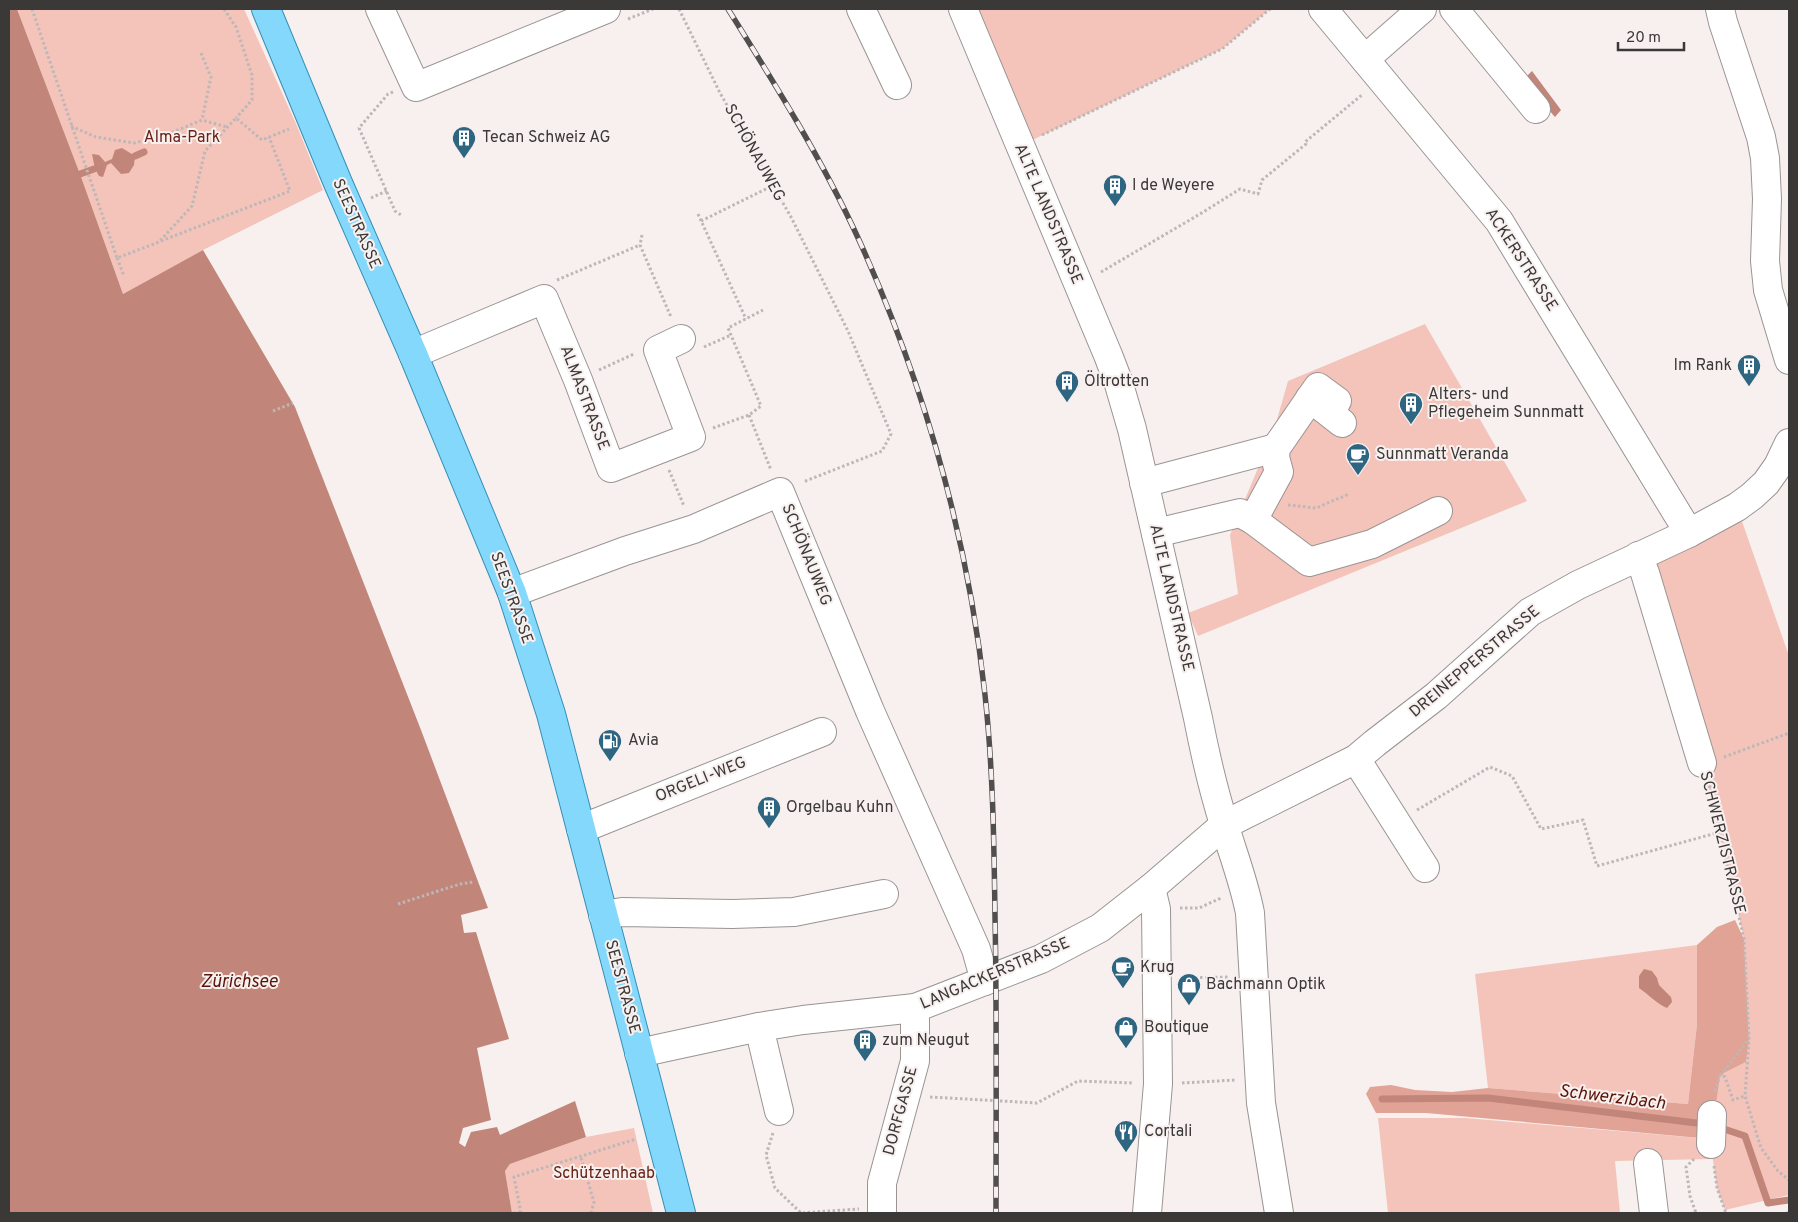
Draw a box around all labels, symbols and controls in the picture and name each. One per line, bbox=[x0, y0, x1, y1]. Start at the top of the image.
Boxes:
scale bar bbox=[1618, 20, 1684, 52]
text: 20 m bbox=[1626, 29, 1661, 48]
street label: SCHÖNAUWEG bbox=[719, 100, 791, 205]
building icon: Tecan Schweiz AG bbox=[451, 125, 477, 159]
park label: Alma-Park bbox=[144, 128, 220, 148]
place label: Tecan Schweiz AG bbox=[482, 128, 610, 148]
street label: ALTE LANDSTRASSE bbox=[1009, 141, 1087, 287]
building icon: I de Weyere bbox=[1102, 173, 1128, 207]
street label: SEESTRASSE bbox=[327, 176, 385, 272]
place label: I de Weyere bbox=[1132, 176, 1214, 196]
street label: ACKERSTRASSE bbox=[1480, 205, 1562, 315]
street label: ALMASTRASSE bbox=[555, 343, 613, 453]
building icon: Im Rank bbox=[1736, 353, 1762, 387]
place label: Im Rank bbox=[1674, 356, 1732, 376]
building icon: Öltrotten bbox=[1054, 369, 1080, 403]
place label: Öltrotten bbox=[1084, 370, 1149, 392]
place label: Alters- und Pflegeheim Sunnmatt bbox=[1428, 385, 1584, 423]
building icon: Alters- und Pflegeheim Sunnmatt bbox=[1398, 391, 1424, 425]
cafe icon: Sunnmatt Veranda bbox=[1345, 442, 1371, 476]
place label: Sunnmatt Veranda bbox=[1376, 445, 1509, 465]
street label: SCHÖNAUWEG bbox=[776, 500, 837, 609]
street label: ALTE LANDSTRASSE bbox=[1144, 522, 1198, 674]
street label: SEESTRASSE bbox=[485, 549, 537, 647]
street label: DREINEPPERSTRASSE bbox=[1406, 602, 1544, 722]
fuel station icon: Avia bbox=[597, 728, 623, 762]
place label: Avia bbox=[628, 731, 659, 751]
street label: ORGELI-WEG bbox=[653, 753, 749, 807]
street label: SCHWERZISTRASSE bbox=[1695, 769, 1749, 917]
building icon: Orgelbau Kuhn bbox=[756, 795, 782, 829]
place label: Orgelbau Kuhn bbox=[786, 798, 893, 818]
street label: LANGACKERSTRASSE bbox=[917, 933, 1073, 1015]
street label: SEESTRASSE bbox=[600, 938, 644, 1036]
cafe icon: Krug bbox=[1110, 955, 1136, 989]
place label: Krug bbox=[1140, 958, 1175, 978]
water label: Zürichsee bbox=[200, 971, 278, 994]
shop icon: Bachmann Optik bbox=[1176, 972, 1202, 1006]
place label: Bachmann Optik bbox=[1206, 975, 1326, 995]
shop icon: Boutique bbox=[1113, 1015, 1139, 1049]
place label: Boutique bbox=[1144, 1018, 1209, 1038]
building icon: zum Neugut bbox=[852, 1028, 878, 1062]
place label: zum Neugut bbox=[882, 1031, 969, 1051]
street label: DORFGASSE bbox=[879, 1064, 923, 1158]
water label: Schwerzibach bbox=[1557, 1080, 1667, 1116]
restaurant icon: Cortali bbox=[1113, 1119, 1139, 1153]
place label: Cortali bbox=[1144, 1122, 1192, 1142]
park label: Schützenhaab bbox=[553, 1164, 655, 1184]

